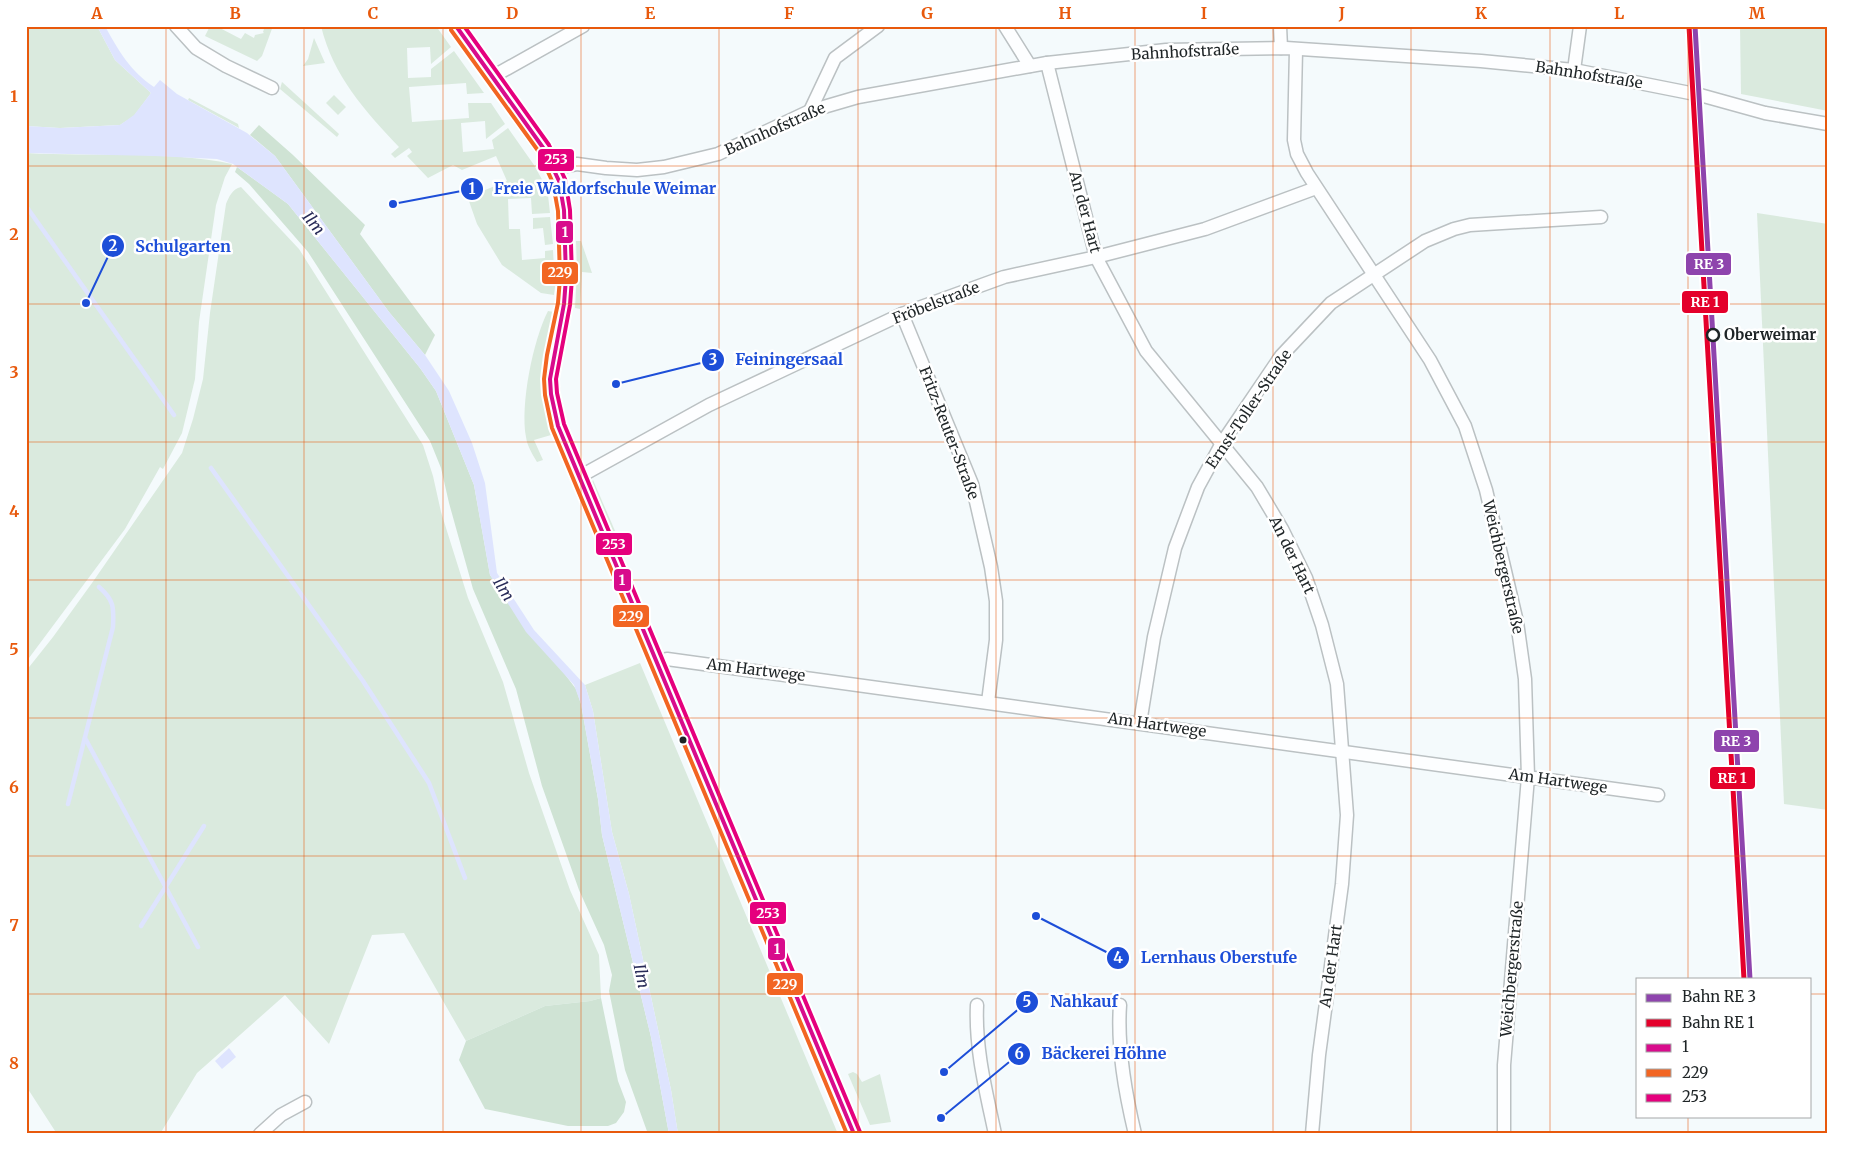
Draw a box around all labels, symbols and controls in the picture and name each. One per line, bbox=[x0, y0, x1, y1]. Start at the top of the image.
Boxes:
text: A bbox=[90, 3, 103, 23]
text: B bbox=[229, 3, 241, 23]
text: C bbox=[368, 3, 378, 23]
text: D bbox=[506, 3, 518, 23]
text: E bbox=[645, 3, 656, 23]
text: F bbox=[784, 3, 794, 23]
text: G bbox=[921, 3, 933, 23]
text: H bbox=[1058, 3, 1072, 23]
text: I bbox=[1201, 3, 1207, 23]
text: J bbox=[1338, 3, 1345, 23]
text: K bbox=[1475, 3, 1487, 23]
text: L bbox=[1614, 3, 1624, 23]
text: M bbox=[1749, 3, 1766, 23]
street label: Bahnhofstraße bbox=[1130, 39, 1240, 64]
street label: Bahnhofstraße bbox=[1534, 57, 1644, 92]
text: 1 bbox=[10, 86, 18, 106]
street label: Bahnhofstraße bbox=[722, 98, 828, 159]
line badge: 253 bbox=[537, 148, 575, 172]
text: 253 bbox=[544, 150, 568, 168]
street label: An der Hart bbox=[1065, 168, 1106, 255]
callout: Freie Waldorfschule Weimar bbox=[459, 173, 727, 204]
text: Freie Waldorfschule Weimar bbox=[494, 178, 717, 198]
text: 1 bbox=[469, 179, 476, 198]
water label: Ilm bbox=[298, 207, 330, 239]
line badge: 1 bbox=[555, 220, 574, 244]
text: 1 bbox=[562, 223, 569, 241]
text: 2 bbox=[9, 224, 19, 244]
callout: Schulgarten bbox=[100, 231, 241, 262]
text: 2 bbox=[109, 236, 118, 255]
text: Schulgarten bbox=[135, 236, 231, 256]
line badge: RE 3 bbox=[1685, 252, 1732, 276]
text: RE 3 bbox=[1694, 255, 1724, 273]
line badge: 229 bbox=[541, 261, 579, 285]
text: 229 bbox=[548, 263, 572, 281]
street label: Fröbelstraße bbox=[890, 277, 982, 328]
line badge: RE 1 bbox=[1681, 290, 1729, 314]
text: RE 1 bbox=[1690, 293, 1720, 311]
place label: Oberweimar bbox=[1724, 325, 1816, 344]
marker: Oberweimar bbox=[1706, 328, 1720, 342]
callout: Feiningersaal bbox=[701, 344, 853, 375]
street label: Ernst-Toller-Straße bbox=[1202, 345, 1296, 472]
text: Feiningersaal bbox=[735, 349, 843, 369]
text: 3 bbox=[709, 350, 717, 369]
text: 3 bbox=[9, 362, 19, 382]
street label: Fritz-Reuter-Straße bbox=[915, 364, 984, 502]
street label: Weichbergerstraße bbox=[1479, 497, 1528, 636]
text: 4 bbox=[9, 501, 19, 521]
street label: An der Hart bbox=[1265, 512, 1319, 597]
line badge: 253 bbox=[595, 532, 633, 556]
text: 253 bbox=[602, 535, 626, 553]
line badge: 1 bbox=[613, 568, 632, 592]
text: 1 bbox=[619, 571, 626, 589]
water label: Ilm bbox=[489, 573, 519, 605]
line badge: 229 bbox=[612, 604, 650, 628]
text: 229 bbox=[619, 607, 643, 625]
text: 5 bbox=[9, 639, 19, 659]
street label: Am Hartwege bbox=[705, 654, 807, 685]
street label: Am Hartwege bbox=[1106, 708, 1208, 741]
line badge: RE 3 bbox=[1713, 729, 1760, 753]
text: RE 3 bbox=[1721, 732, 1751, 750]
unlabelled marker bbox=[678, 735, 688, 745]
street label: Am Hartwege bbox=[1507, 764, 1609, 797]
line badge: RE 1 bbox=[1709, 766, 1756, 790]
text: RE 1 bbox=[1717, 769, 1747, 787]
text: 6 bbox=[9, 777, 19, 797]
street label: Weichbergerstraße bbox=[1496, 900, 1527, 1039]
line badge: 253 bbox=[749, 901, 787, 925]
text: 253 bbox=[756, 904, 780, 922]
text: 7 bbox=[9, 915, 19, 935]
street label: An der Hart bbox=[1315, 923, 1346, 1010]
line badge: 1 bbox=[767, 937, 786, 961]
text: 1 bbox=[774, 940, 781, 958]
callout: Lernhaus Oberstufe bbox=[1106, 942, 1307, 973]
text: Lernhaus Oberstufe bbox=[1141, 947, 1298, 967]
text: 4 bbox=[1113, 948, 1123, 967]
water label: Ilm bbox=[630, 962, 654, 990]
line badge: 229 bbox=[766, 972, 804, 996]
text: 229 bbox=[773, 975, 797, 993]
legend bbox=[1636, 978, 1812, 1118]
callout: Nahkauf bbox=[1015, 986, 1127, 1017]
text: Bahn RE 3 bbox=[1682, 987, 1756, 1006]
text: Nahkauf bbox=[1050, 991, 1118, 1011]
text: 5 bbox=[1023, 992, 1031, 1011]
text: Bahn RE 1 bbox=[1682, 1013, 1754, 1032]
text: 1 bbox=[1682, 1037, 1689, 1056]
callout: Bäckerei Höhne bbox=[1007, 1038, 1177, 1069]
text: Bäckerei Höhne bbox=[1042, 1043, 1167, 1063]
text: 6 bbox=[1014, 1044, 1024, 1063]
text: 8 bbox=[9, 1053, 19, 1073]
text: 229 bbox=[1682, 1063, 1708, 1082]
text: 253 bbox=[1682, 1087, 1707, 1106]

